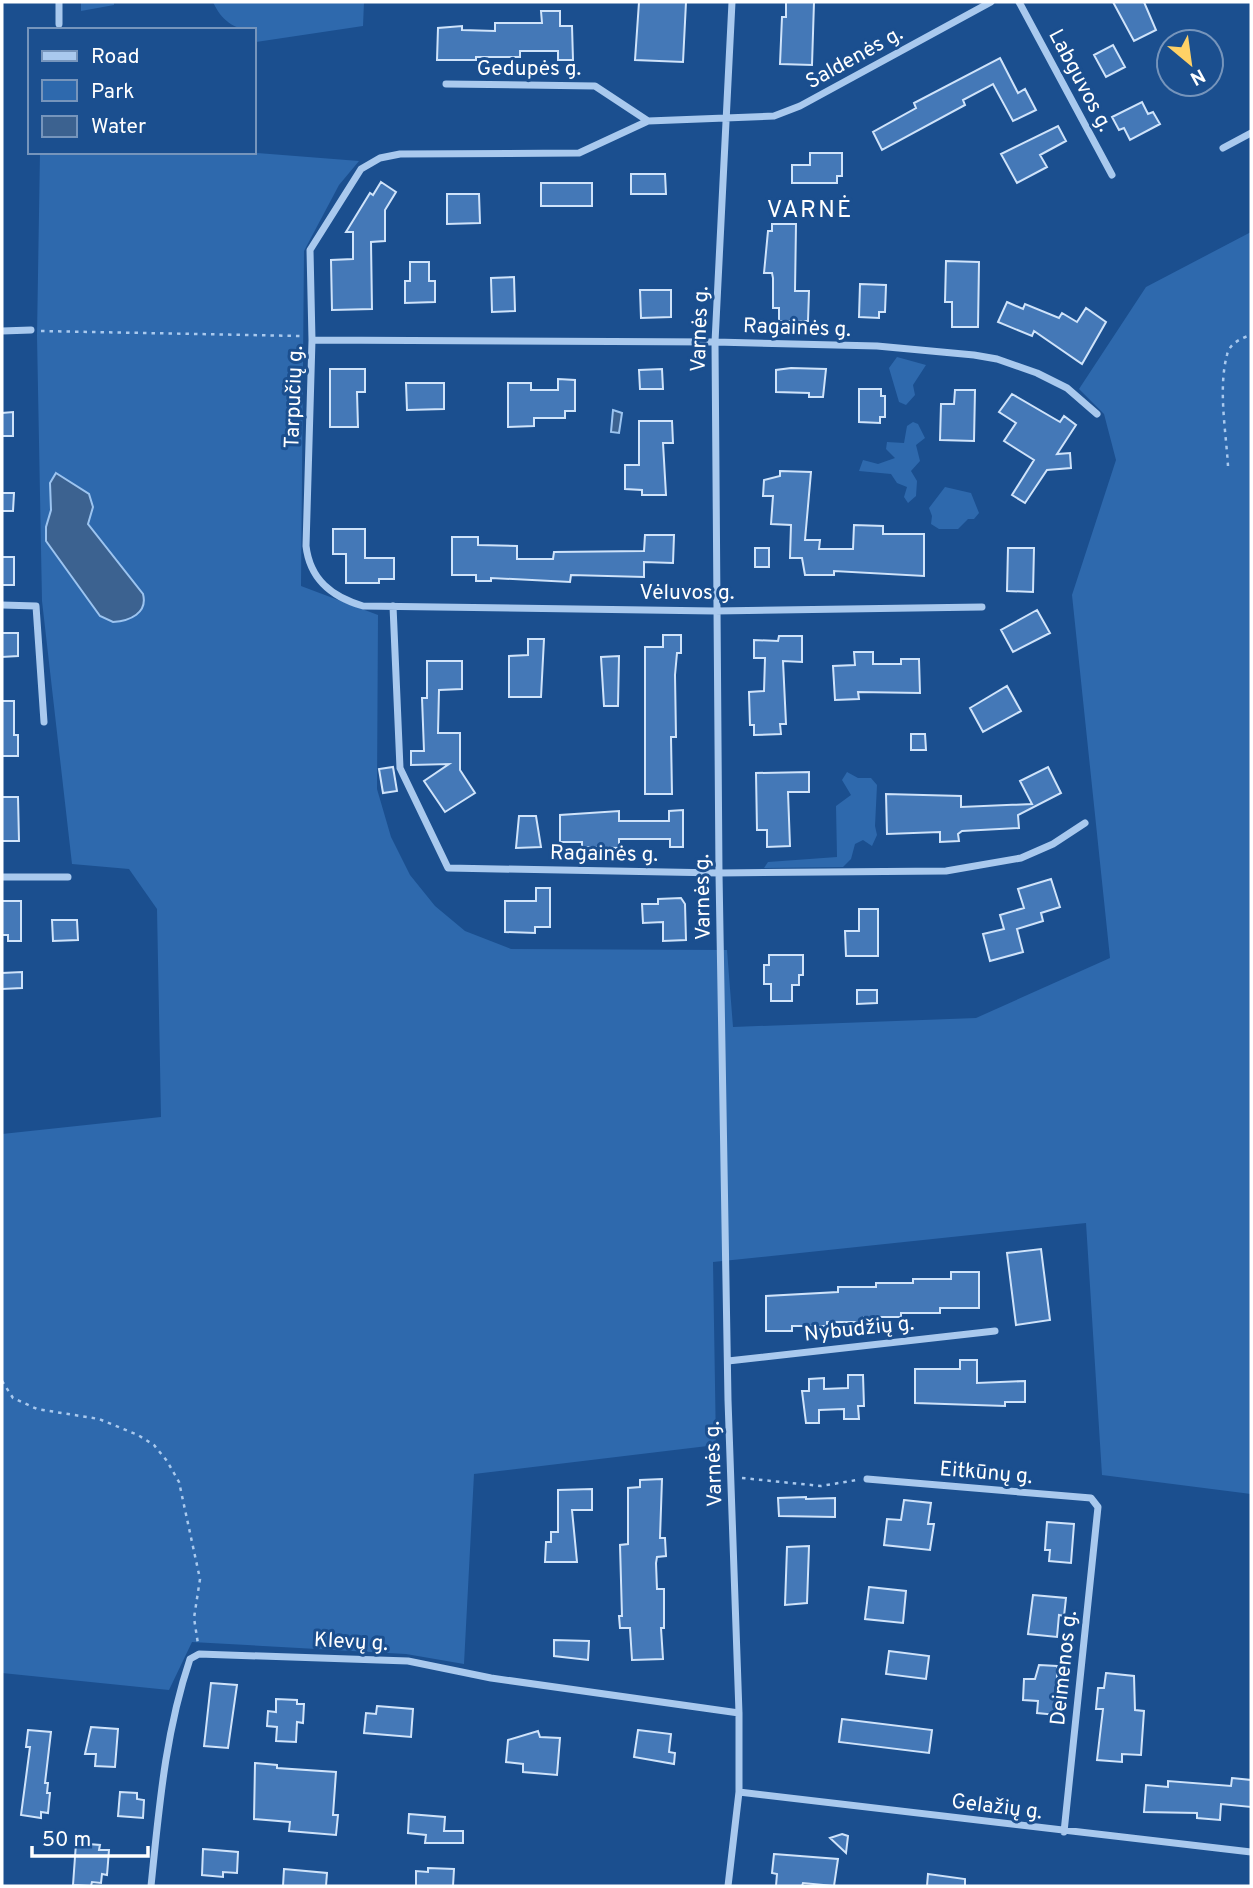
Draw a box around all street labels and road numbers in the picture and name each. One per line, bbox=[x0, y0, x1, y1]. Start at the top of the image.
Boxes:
street label: Saldenės g. bbox=[801, 21, 908, 96]
street label: Labguvos g. bbox=[1041, 25, 1118, 137]
street label: Gedupės g. bbox=[477, 56, 581, 83]
street label: Varnės g. bbox=[686, 285, 715, 373]
street label: Ragainės g. bbox=[742, 313, 851, 344]
street label: Tarpučių g. bbox=[279, 345, 310, 449]
street label: Vėluvos g. bbox=[640, 580, 734, 607]
street label: Ragainės g. bbox=[550, 840, 658, 869]
street label: Varnės g. bbox=[689, 854, 718, 940]
street label: Nybudžių g. bbox=[803, 1310, 916, 1349]
street label: Varnės g. bbox=[700, 1420, 729, 1508]
street label: Eitkūnų g. bbox=[938, 1456, 1034, 1491]
street label: Deimenos g. bbox=[1045, 1609, 1084, 1727]
street label: Klevų g. bbox=[313, 1627, 389, 1658]
street label: Gelažių g. bbox=[950, 1789, 1044, 1826]

